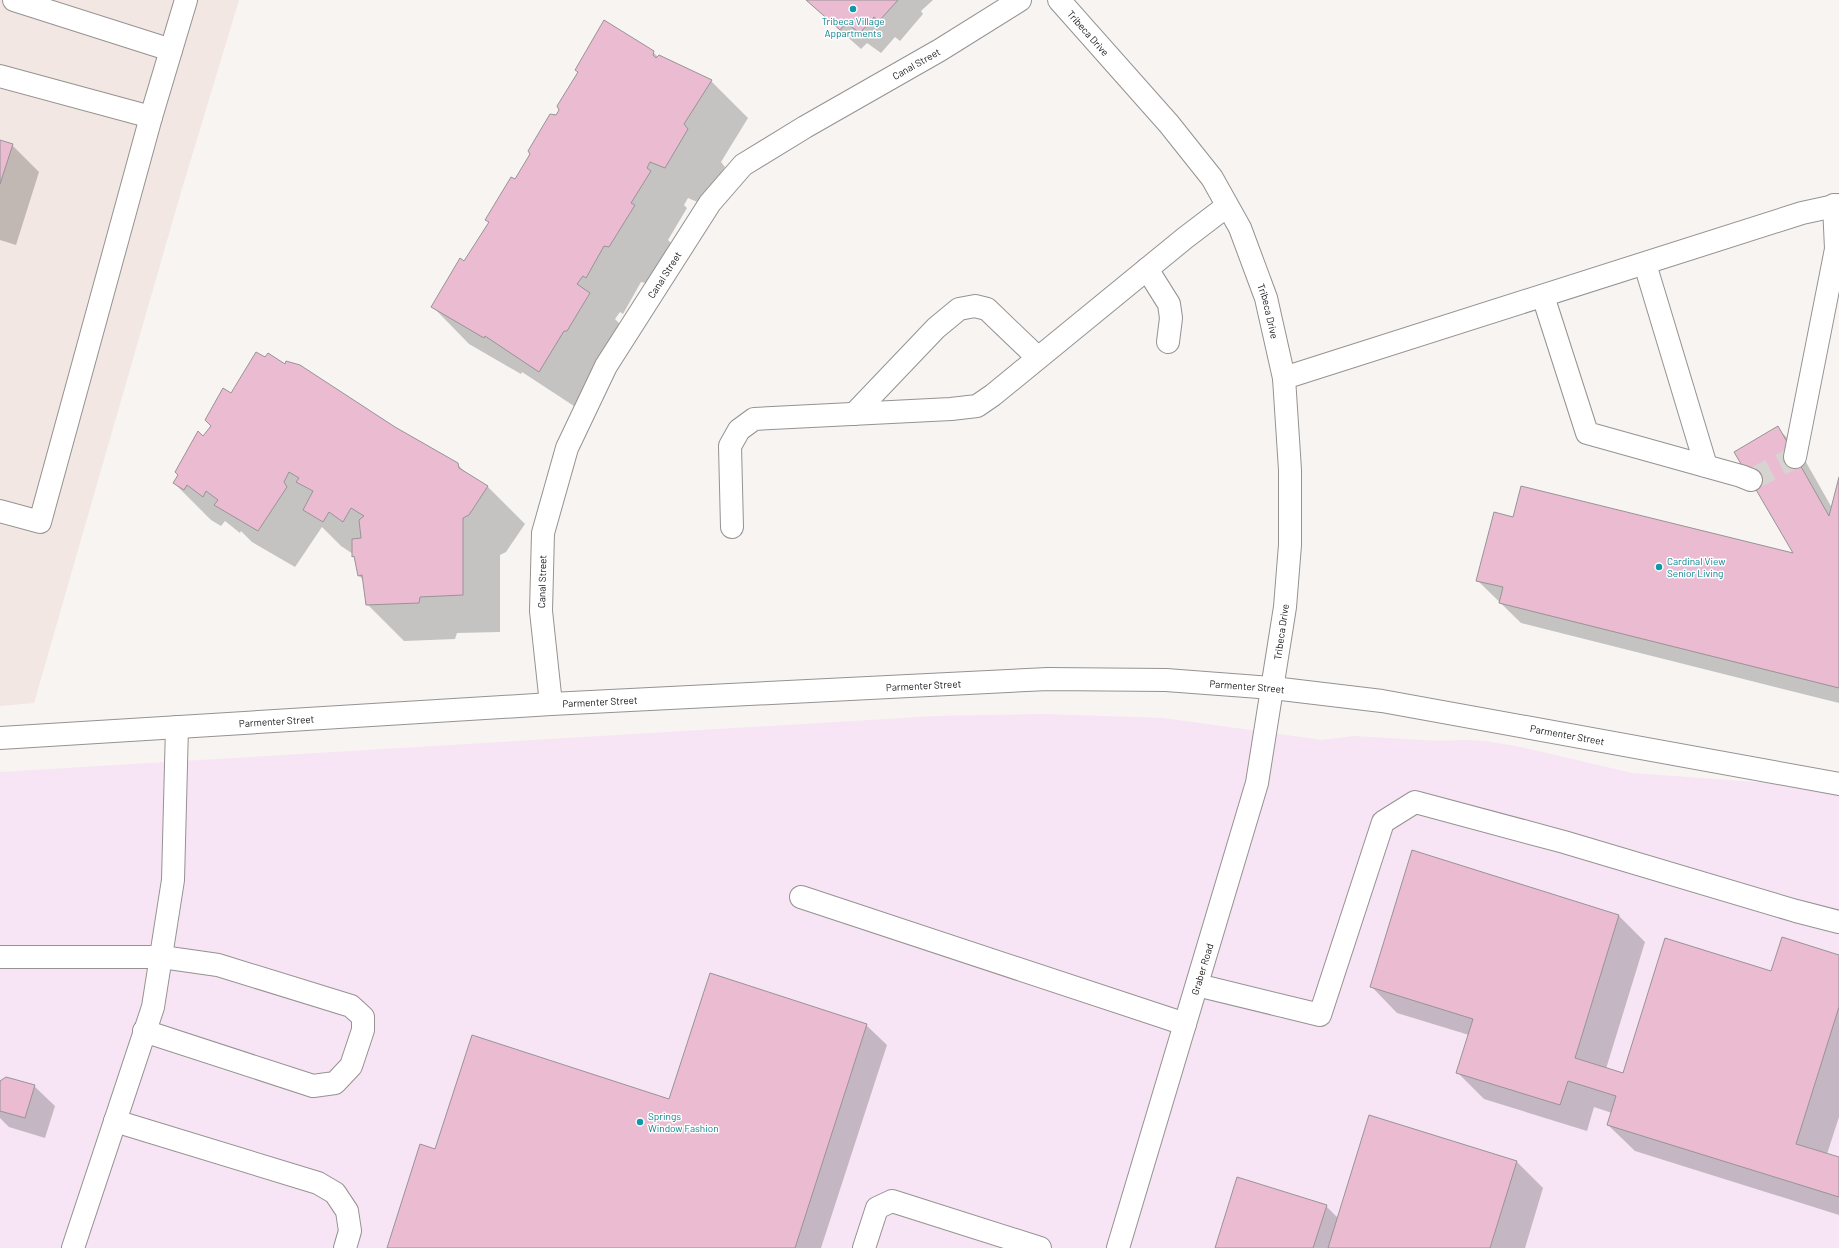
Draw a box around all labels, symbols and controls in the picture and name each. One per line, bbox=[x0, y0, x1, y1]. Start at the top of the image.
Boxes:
marker: Tribeca Village Appartments bbox=[848, 4, 858, 14]
street label: Tribeca Drive bbox=[1065, 8, 1112, 58]
place label: Tribeca Village Appartments bbox=[821, 15, 885, 39]
street label: Canal Street bbox=[890, 45, 943, 82]
street label: Canal Street bbox=[645, 249, 684, 300]
street label: Tribeca Drive bbox=[1255, 282, 1281, 340]
street label: Canal Street bbox=[535, 554, 548, 608]
place label: Cardinal View Senior Living bbox=[1667, 555, 1725, 579]
marker: Cardinal View Senior Living bbox=[1654, 562, 1664, 572]
street label: Tribeca Drive bbox=[1271, 603, 1291, 661]
street label: Parmenter Street bbox=[886, 677, 962, 693]
street label: Parmenter Street bbox=[1209, 677, 1286, 695]
street label: Parmenter Street bbox=[562, 694, 638, 709]
street label: Parmenter Street bbox=[238, 713, 315, 729]
street label: Parmenter Street bbox=[1529, 722, 1606, 747]
street label: Graber Road bbox=[1188, 942, 1216, 996]
place label: Springs Window Fashion bbox=[648, 1110, 719, 1134]
marker: Springs Window Fashion bbox=[635, 1117, 645, 1127]

